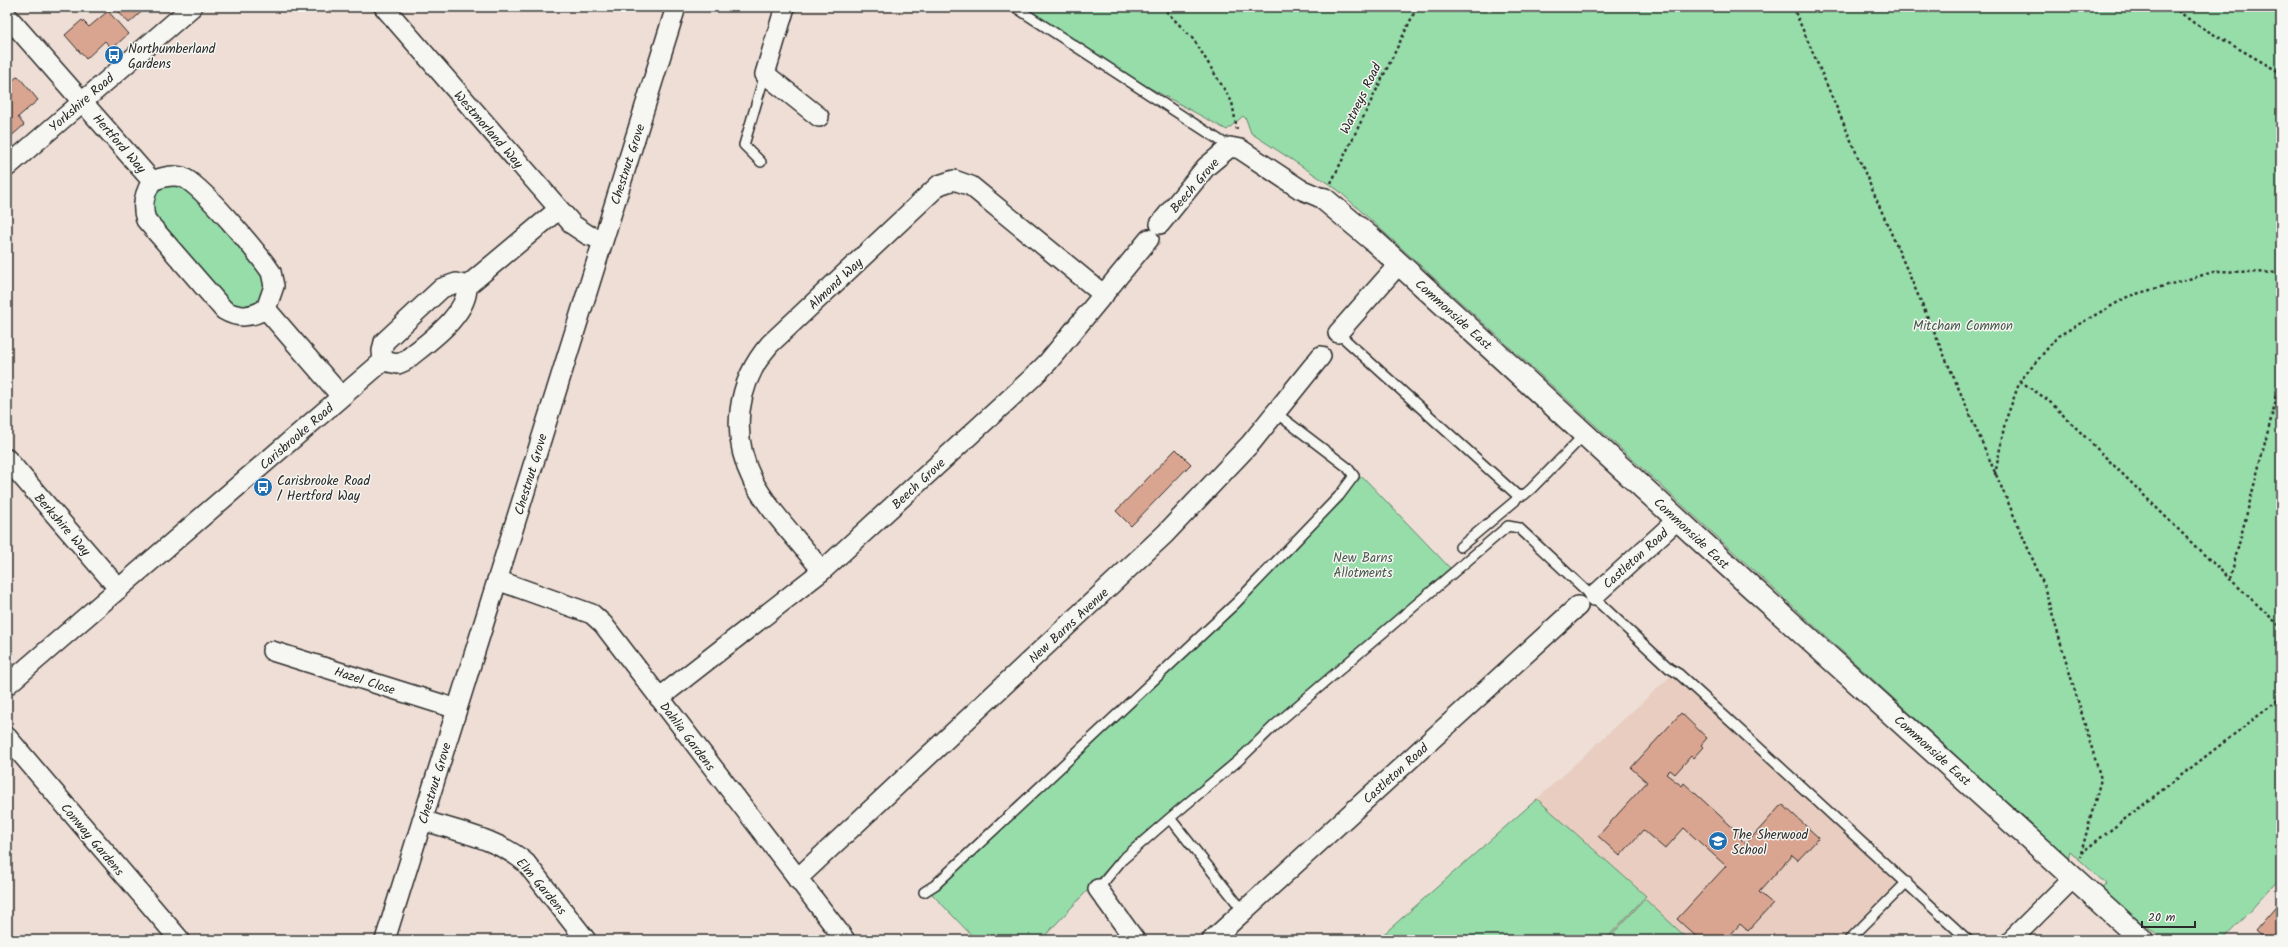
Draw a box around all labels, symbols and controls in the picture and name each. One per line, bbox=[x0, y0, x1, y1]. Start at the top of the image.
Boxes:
place label: Northumberland Gardens bbox=[128, 39, 216, 75]
bus stop icon: Northumberland Gardens bbox=[103, 44, 125, 66]
street label: Watneys Road bbox=[1335, 59, 1388, 138]
street label: Yorkshire Road bbox=[45, 68, 120, 138]
street label: Westmorland Way bbox=[448, 86, 528, 174]
street label: Hertford Way bbox=[87, 110, 151, 179]
street label: Chestnut Grove bbox=[605, 121, 651, 208]
street label: Beech Grove bbox=[1165, 154, 1225, 218]
street label: Almond Way bbox=[804, 253, 869, 315]
street label: Commonside East bbox=[1410, 275, 1497, 356]
park label: Mitcham Common bbox=[1913, 316, 2013, 337]
street label: Carisbrooke Road bbox=[255, 398, 339, 476]
street label: Chestnut Grove bbox=[509, 431, 554, 518]
street label: Beech Grove bbox=[887, 453, 951, 515]
place label: Carisbrooke Road / Hertford Way bbox=[277, 471, 370, 507]
bus stop icon: Carisbrooke Road / Hertford Way bbox=[252, 476, 274, 498]
street label: Berkshire Way bbox=[28, 489, 96, 562]
street label: Commonside East bbox=[1648, 493, 1735, 576]
street label: Castleton Road bbox=[1598, 523, 1674, 595]
park label: New Barns Allotments bbox=[1333, 548, 1393, 584]
street label: New Barns Avenue bbox=[1024, 583, 1114, 669]
street label: Hazel Close bbox=[331, 662, 398, 701]
street label: Dahlia Gardens bbox=[654, 698, 720, 776]
street label: Commonside East bbox=[1889, 711, 1976, 792]
street label: Castleton Road bbox=[1358, 738, 1434, 810]
street label: Chestnut Grove bbox=[413, 740, 458, 827]
street label: Conway Gardens bbox=[55, 799, 129, 881]
place label: The Sherwood School bbox=[1732, 825, 1809, 861]
school or university icon: The Sherwood School bbox=[1707, 830, 1729, 852]
street label: Elm Gardens bbox=[510, 854, 572, 921]
scale bar bbox=[2142, 903, 2195, 929]
text: 20 m bbox=[2148, 908, 2176, 927]

